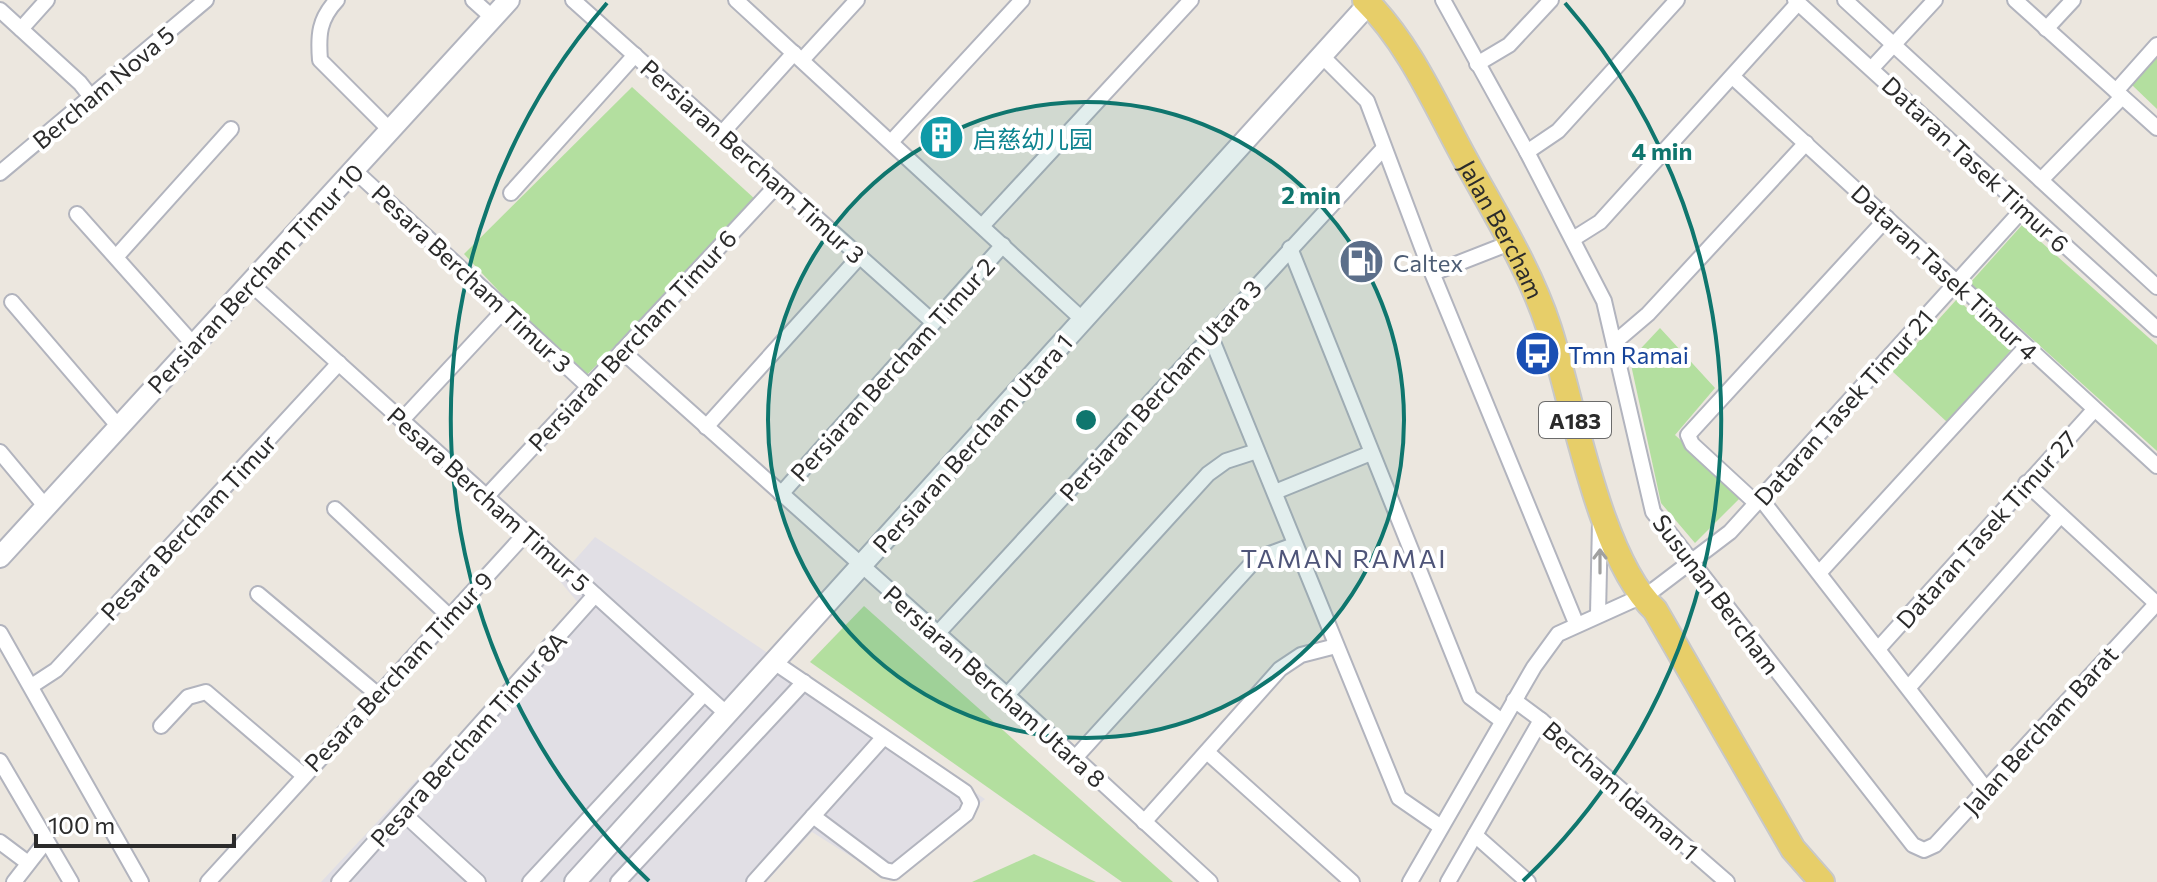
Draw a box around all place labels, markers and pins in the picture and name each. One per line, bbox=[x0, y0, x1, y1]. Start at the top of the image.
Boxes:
building icon: 启慈幼儿园 bbox=[918, 114, 966, 162]
place label: 启慈幼儿园 bbox=[973, 124, 1093, 153]
fuel station icon: Caltex bbox=[1338, 238, 1386, 286]
place label: Caltex bbox=[1393, 248, 1463, 277]
bus stop icon: Tmn Ramai bbox=[1513, 330, 1561, 378]
place label: Tmn Ramai bbox=[1568, 340, 1689, 369]
centre of rings bbox=[1072, 406, 1100, 434]

